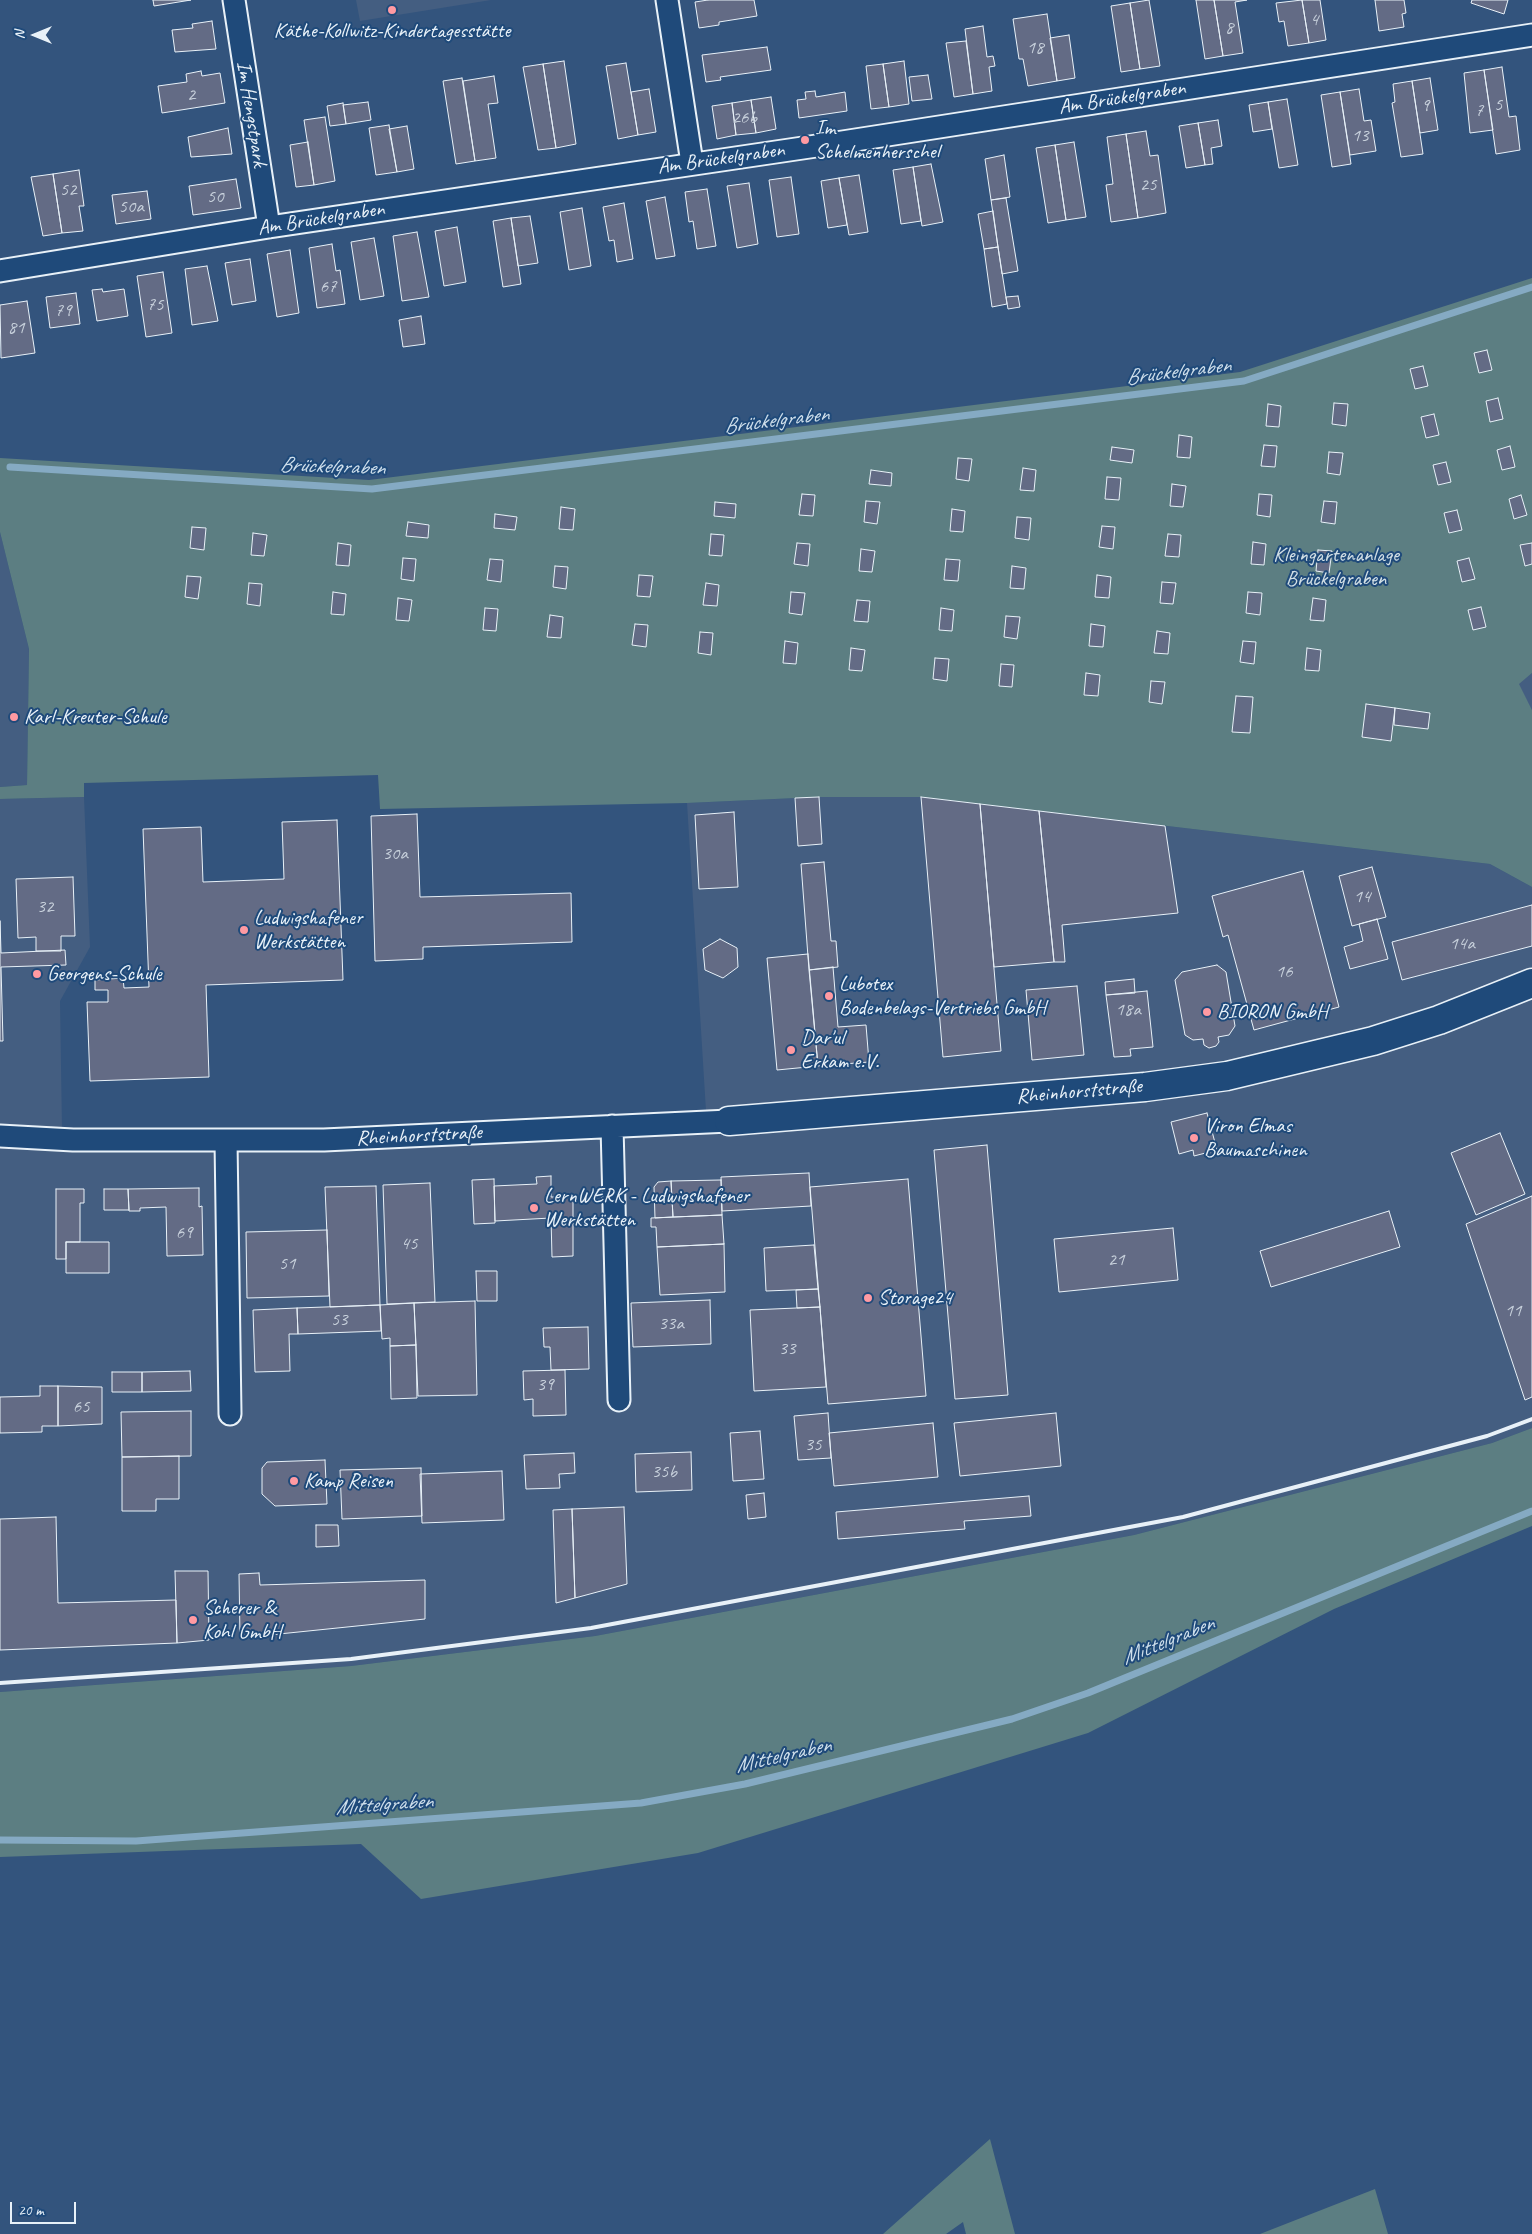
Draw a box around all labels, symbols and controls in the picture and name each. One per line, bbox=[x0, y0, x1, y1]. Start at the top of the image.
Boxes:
marker: Käthe-Kollwitz-Kindertagesstätte bbox=[386, 4, 398, 16]
house number: 4 bbox=[1310, 9, 1318, 31]
north arrow bbox=[10, 10, 60, 60]
house number: 8 bbox=[1225, 17, 1233, 39]
place label: Käthe-Kollwitz-Kindertagesstätte bbox=[274, 18, 510, 44]
text: N bbox=[11, 31, 28, 39]
house number: 18 bbox=[1026, 37, 1044, 59]
street label: Im Hengstpark bbox=[230, 59, 272, 169]
street label: Am Brückelgraben bbox=[1057, 76, 1187, 120]
house number: 2 bbox=[187, 84, 195, 106]
house number: 5 bbox=[1494, 94, 1502, 116]
house number: 9 bbox=[1421, 95, 1429, 117]
house number: 7 bbox=[1475, 100, 1483, 122]
house number: 26b bbox=[731, 107, 757, 129]
place label: Im Schelmenherschel bbox=[815, 115, 939, 165]
house number: 13 bbox=[1351, 125, 1369, 147]
marker: Im Schelmenherschel bbox=[799, 134, 811, 146]
street label: Am Brückelgraben bbox=[656, 138, 786, 180]
house number: 25 bbox=[1139, 174, 1157, 196]
house number: 52 bbox=[59, 179, 77, 201]
house number: 50 bbox=[206, 186, 224, 208]
house number: 50a bbox=[118, 196, 144, 218]
street label: Am Brückelgraben bbox=[256, 197, 386, 241]
house number: 67 bbox=[319, 276, 337, 298]
house number: 75 bbox=[146, 294, 164, 316]
house number: 79 bbox=[54, 300, 72, 322]
house number: 81 bbox=[7, 317, 25, 339]
water label: Brückelgraben bbox=[1124, 352, 1232, 392]
water label: Brückelgraben bbox=[722, 401, 830, 441]
water label: Brückelgraben bbox=[279, 452, 385, 482]
park label: Kleingartenanlage Brückelgraben bbox=[1273, 542, 1399, 592]
place label: Karl-Kreuter-Schule bbox=[24, 704, 166, 730]
marker: Karl-Kreuter-Schule bbox=[8, 711, 20, 723]
house number: 30a bbox=[382, 843, 408, 865]
house number: 14 bbox=[1353, 886, 1371, 908]
house number: 32 bbox=[36, 896, 54, 918]
place label: Ludwigshafener Werkstätten bbox=[254, 905, 362, 955]
marker: Ludwigshafener Werkstätten bbox=[238, 924, 250, 936]
house number: 14a bbox=[1449, 933, 1475, 955]
place label: Georgens-Schule bbox=[47, 961, 162, 987]
house number: 16 bbox=[1275, 961, 1293, 983]
marker: Georgens-Schule bbox=[31, 968, 43, 980]
place label: Lubotex Bodenbelags-Vertriebs GmbH bbox=[839, 971, 1046, 1021]
marker: Lubotex Bodenbelags-Vertriebs GmbH bbox=[823, 990, 835, 1002]
house number: 18a bbox=[1115, 999, 1141, 1021]
place label: BIORON GmbH bbox=[1217, 999, 1328, 1025]
marker: BIORON GmbH bbox=[1201, 1006, 1213, 1018]
place label: Dar'ul Erkam e.V. bbox=[801, 1025, 879, 1075]
marker: Dar'ul Erkam e.V. bbox=[785, 1044, 797, 1056]
street label: Rheinhorststraße bbox=[1015, 1074, 1143, 1110]
place label: Viron Elmas Baumaschinen bbox=[1204, 1113, 1307, 1163]
street label: Rheinhorststraße bbox=[355, 1120, 483, 1152]
marker: Viron Elmas Baumaschinen bbox=[1188, 1132, 1200, 1144]
place label: LernWERK - Ludwigshafener Werkstätten bbox=[544, 1183, 749, 1233]
marker: LernWERK - Ludwigshafener Werkstätten bbox=[528, 1202, 540, 1214]
house number: 69 bbox=[175, 1222, 193, 1244]
house number: 45 bbox=[400, 1233, 418, 1255]
house number: 21 bbox=[1107, 1249, 1125, 1271]
house number: 51 bbox=[278, 1253, 296, 1275]
place label: Storage24 bbox=[878, 1285, 952, 1311]
marker: Storage24 bbox=[862, 1292, 874, 1304]
house number: 11 bbox=[1504, 1300, 1522, 1322]
house number: 53 bbox=[330, 1309, 348, 1331]
house number: 33a bbox=[658, 1313, 684, 1335]
house number: 33 bbox=[778, 1338, 796, 1360]
house number: 39 bbox=[536, 1374, 554, 1396]
house number: 65 bbox=[72, 1396, 90, 1418]
house number: 35 bbox=[804, 1434, 822, 1456]
house number: 35b bbox=[651, 1461, 677, 1483]
place label: Kamp Reisen bbox=[304, 1468, 393, 1494]
marker: Kamp Reisen bbox=[288, 1475, 300, 1487]
place label: Scherer & Kohl GmbH bbox=[203, 1595, 281, 1645]
water label: Mittelgraben bbox=[1118, 1611, 1218, 1671]
marker: Scherer & Kohl GmbH bbox=[187, 1614, 199, 1626]
water label: Mittelgraben bbox=[733, 1732, 833, 1780]
water label: Mittelgraben bbox=[335, 1788, 433, 1822]
scale bar bbox=[12, 2192, 79, 2224]
text: 20 m bbox=[18, 2201, 44, 2220]

